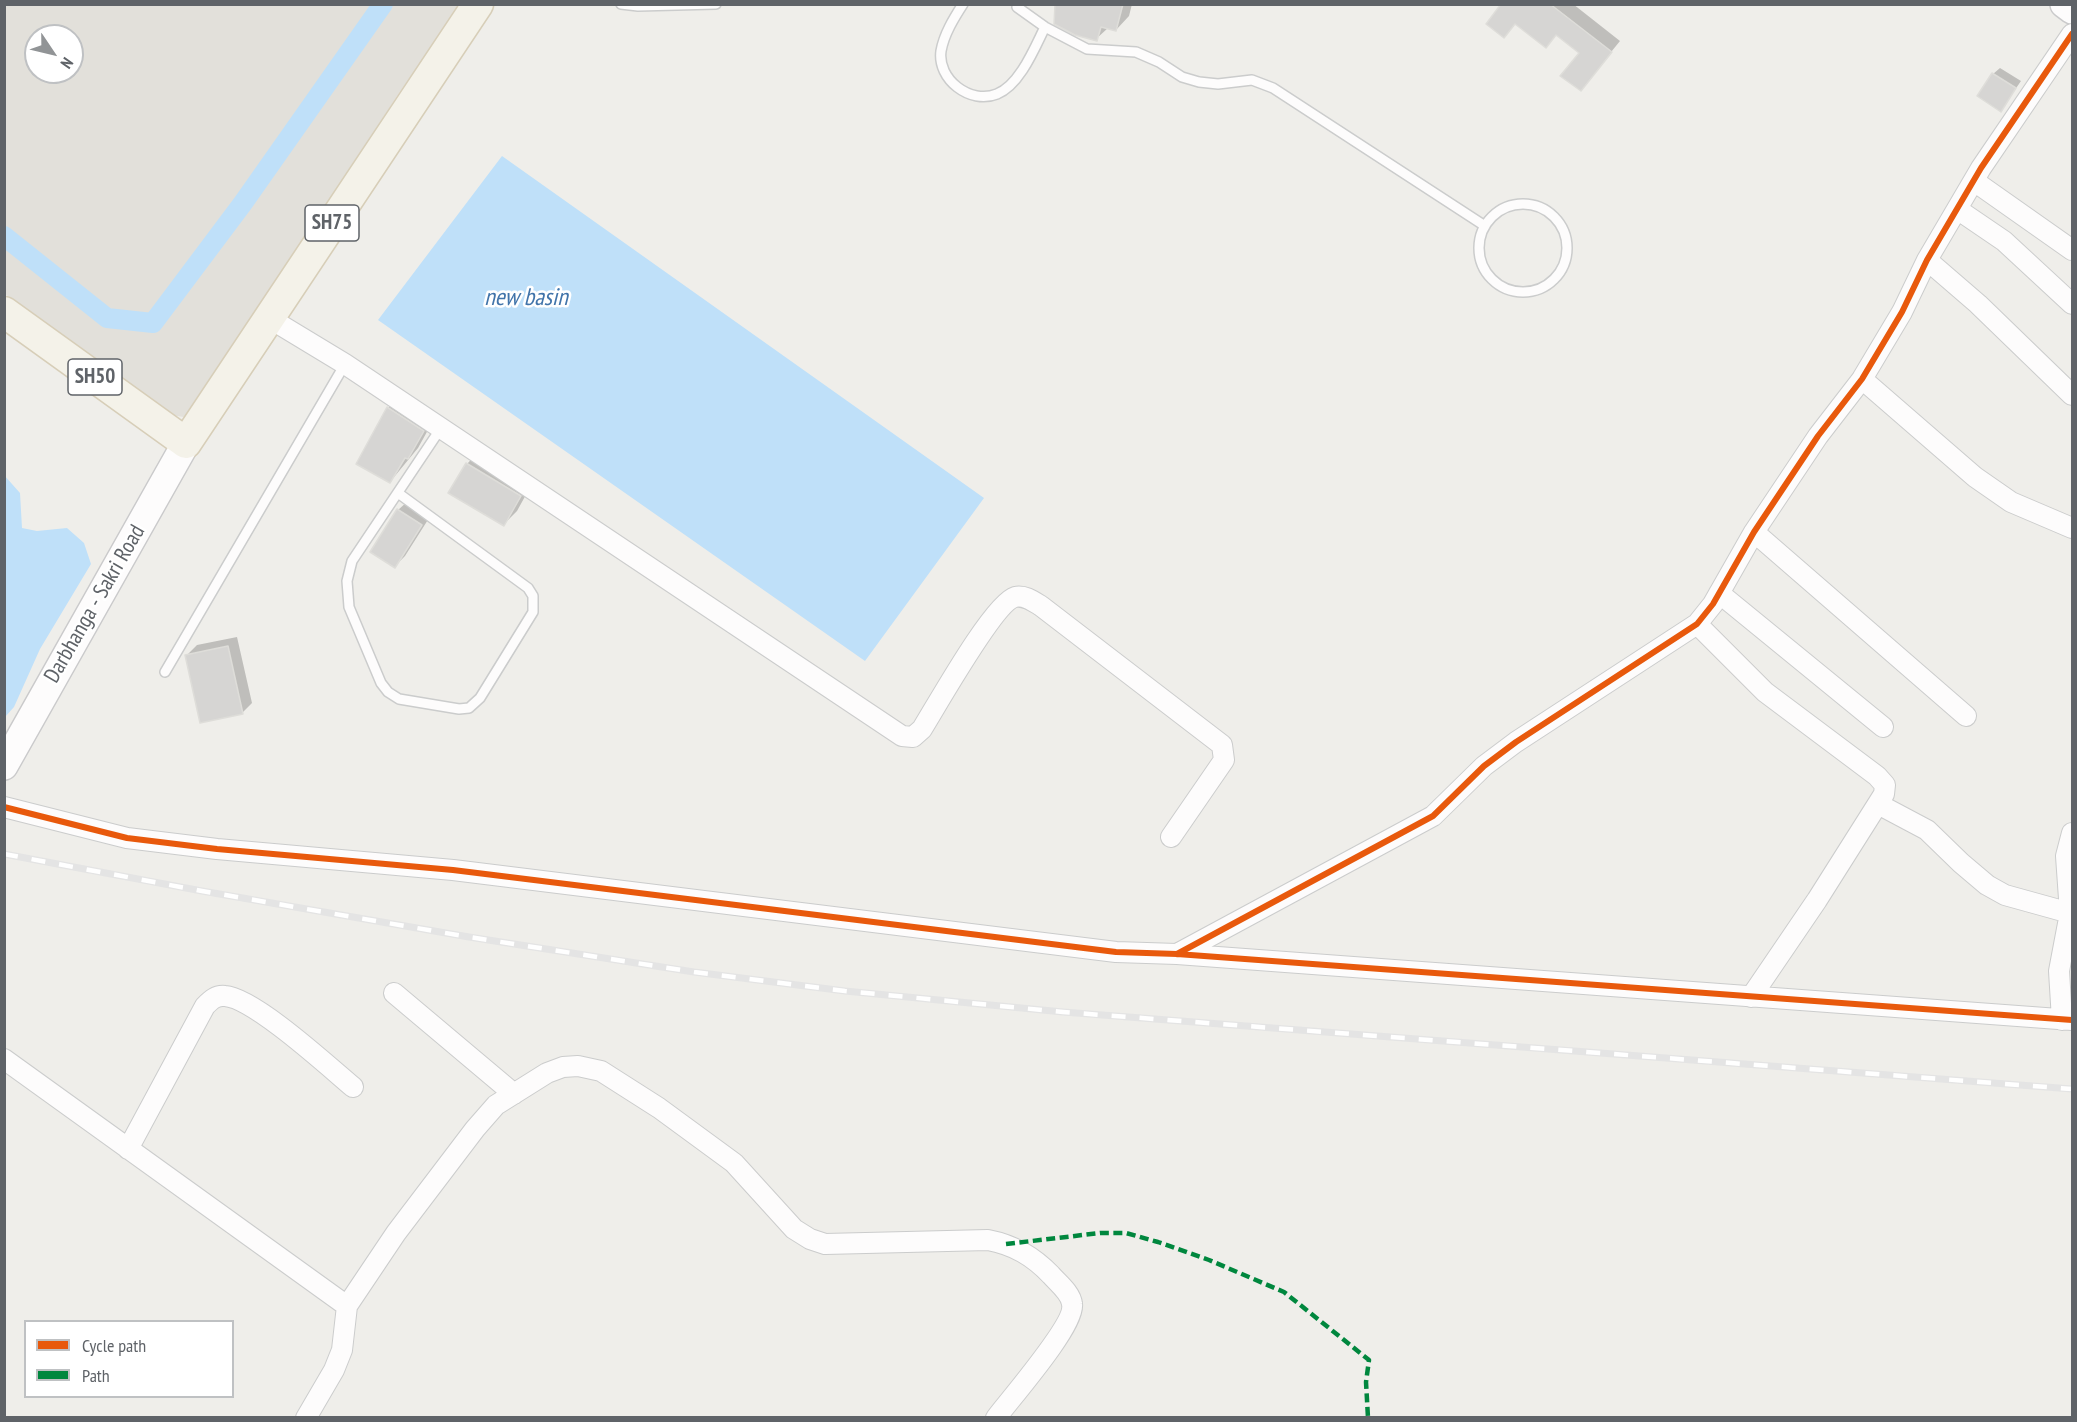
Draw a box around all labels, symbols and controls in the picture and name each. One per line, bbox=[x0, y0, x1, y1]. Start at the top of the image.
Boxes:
north arrow bbox=[24, 24, 84, 84]
text: N bbox=[56, 54, 78, 72]
road number: SH75 bbox=[305, 205, 359, 241]
water label: new basin bbox=[484, 284, 568, 312]
road number: SH50 bbox=[68, 359, 122, 395]
street label: Darbhanga - Sakri Road bbox=[39, 520, 151, 688]
legend bbox=[24, 1320, 234, 1398]
text: Cycle path bbox=[82, 1334, 146, 1357]
text: Path bbox=[82, 1364, 110, 1387]

